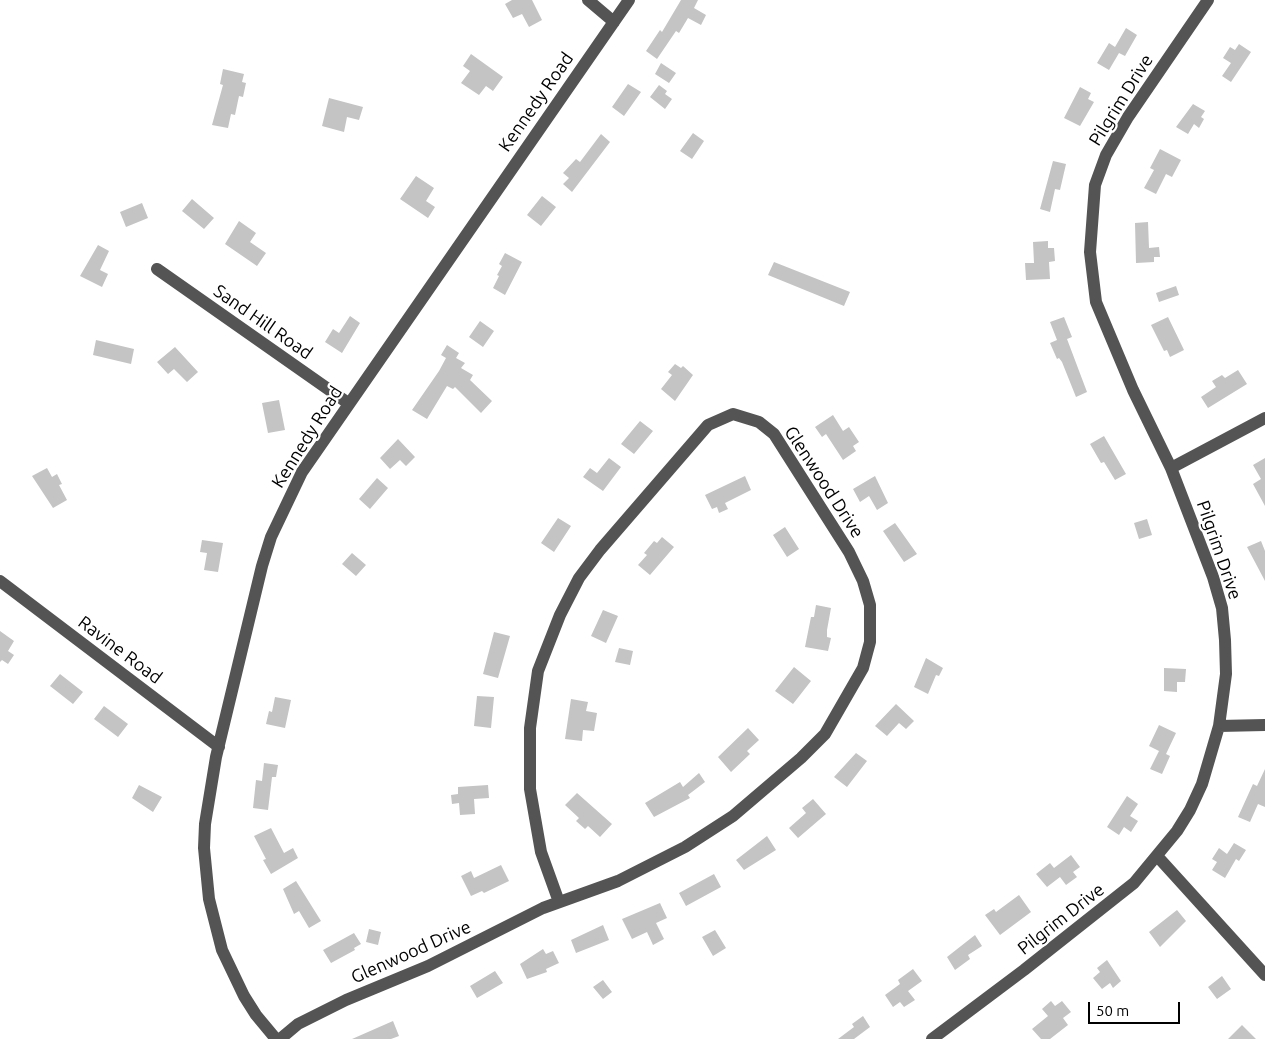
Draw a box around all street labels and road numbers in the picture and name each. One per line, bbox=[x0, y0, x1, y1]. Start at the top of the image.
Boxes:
street label: Kennedy Road bbox=[494, 48, 578, 156]
street label: Pilgrim Drive bbox=[1084, 50, 1158, 150]
street label: Sand Hill Road bbox=[209, 280, 317, 364]
street label: Kennedy Road bbox=[267, 382, 347, 492]
street label: Glenwood Drive bbox=[780, 422, 868, 542]
street label: Pilgrim Drive bbox=[1192, 498, 1246, 602]
street label: Ravine Road bbox=[74, 611, 166, 689]
street label: Pilgrim Drive bbox=[1014, 879, 1108, 959]
street label: Glenwood Drive bbox=[348, 916, 474, 988]

